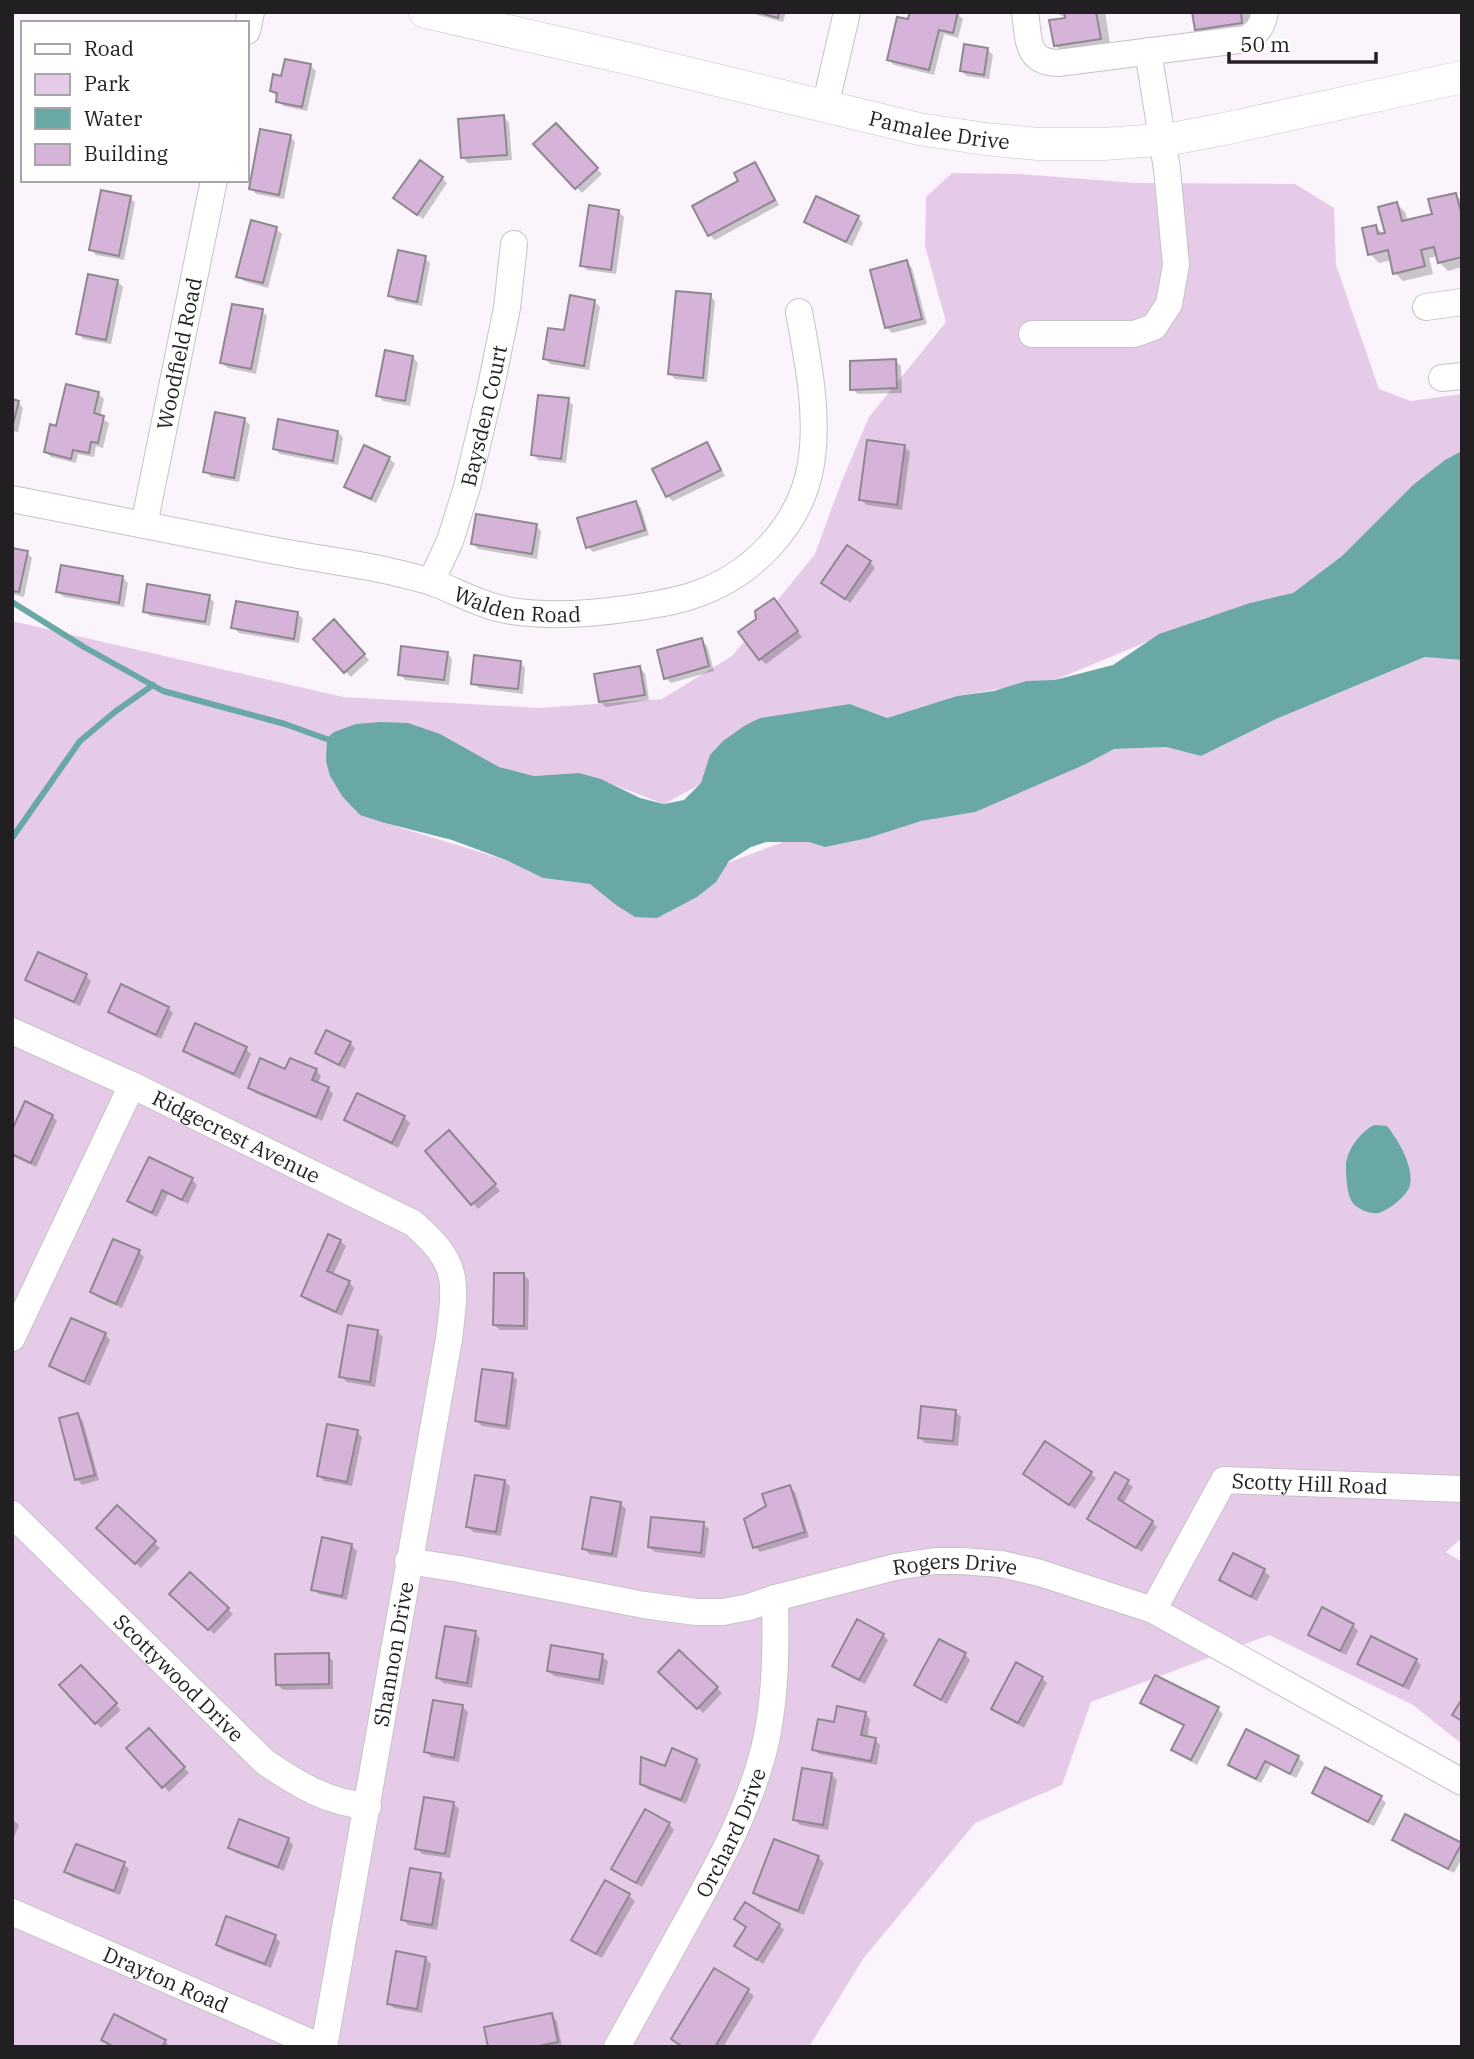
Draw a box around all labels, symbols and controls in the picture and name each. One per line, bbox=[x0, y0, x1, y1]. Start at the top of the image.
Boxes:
legend bbox=[21, 21, 248, 182]
scale bar bbox=[1229, 21, 1376, 65]
text: 50 m bbox=[1240, 30, 1290, 58]
text: Road bbox=[84, 34, 134, 62]
text: Park bbox=[84, 69, 131, 97]
street label: Pamalee Drive bbox=[866, 103, 1011, 155]
text: Water bbox=[84, 104, 143, 132]
text: Building bbox=[84, 139, 169, 167]
street label: Woodfield Road bbox=[150, 275, 208, 432]
street label: Baysden Court bbox=[454, 343, 513, 489]
street label: Walden Road bbox=[450, 579, 582, 628]
street label: Ridgecrest Avenue bbox=[148, 1083, 325, 1189]
street label: Scotty Hill Road bbox=[1231, 1466, 1389, 1500]
street label: Rogers Drive bbox=[891, 1546, 1021, 1581]
street label: Shannon Drive bbox=[366, 1579, 420, 1729]
street label: Scottywood Drive bbox=[108, 1608, 250, 1748]
street label: Orchard Drive bbox=[689, 1764, 772, 1902]
street label: Drayton Road bbox=[99, 1940, 233, 2019]

